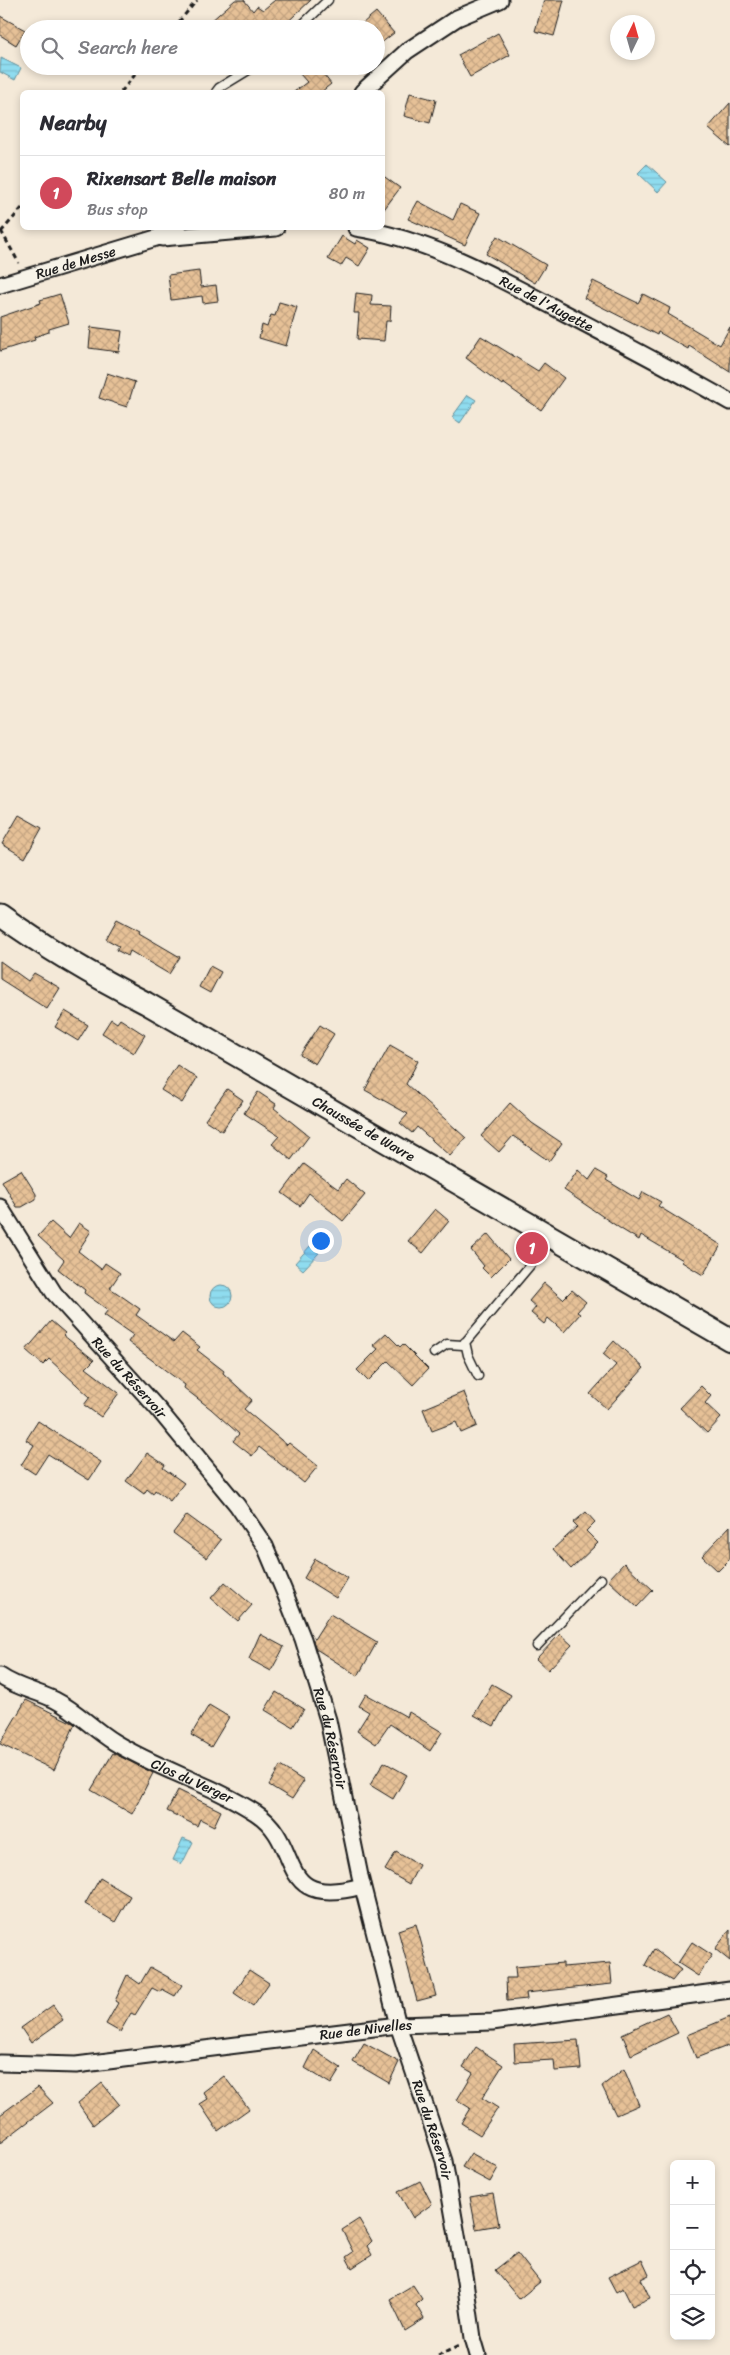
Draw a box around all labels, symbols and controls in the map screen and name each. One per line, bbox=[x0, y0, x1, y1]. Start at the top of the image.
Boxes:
north arrow bbox=[610, 15, 655, 60]
search box bbox=[20, 20, 385, 75]
text: Search here bbox=[78, 31, 178, 64]
icon: search bbox=[38, 34, 66, 62]
text: Nearby bbox=[40, 104, 106, 142]
text: Rixensart Belle maison bbox=[87, 162, 276, 195]
text: 1 bbox=[53, 179, 59, 208]
text: 80 m bbox=[329, 179, 365, 208]
text: Bus stop bbox=[87, 195, 148, 224]
street label: Rue de Messe bbox=[32, 238, 119, 286]
street label: Rue de l'Augette bbox=[495, 268, 598, 339]
street label: Chaussée de Wavre bbox=[307, 1089, 420, 1168]
your location bbox=[308, 1228, 334, 1254]
pin: 1 bbox=[516, 1229, 548, 1267]
street label: Rue du Réservoir bbox=[86, 1330, 175, 1425]
street label: Rue du Réservoir bbox=[306, 1684, 355, 1793]
street label: Clos du Verger bbox=[147, 1751, 239, 1811]
street label: Rue de Nivelles bbox=[318, 2012, 413, 2047]
street label: Rue du Réservoir bbox=[405, 2076, 460, 2183]
map controls bbox=[670, 2160, 715, 2340]
button: + bbox=[670, 2160, 715, 2205]
button: − bbox=[670, 2205, 715, 2250]
button: locate bbox=[670, 2250, 715, 2295]
button: layers bbox=[670, 2295, 715, 2340]

